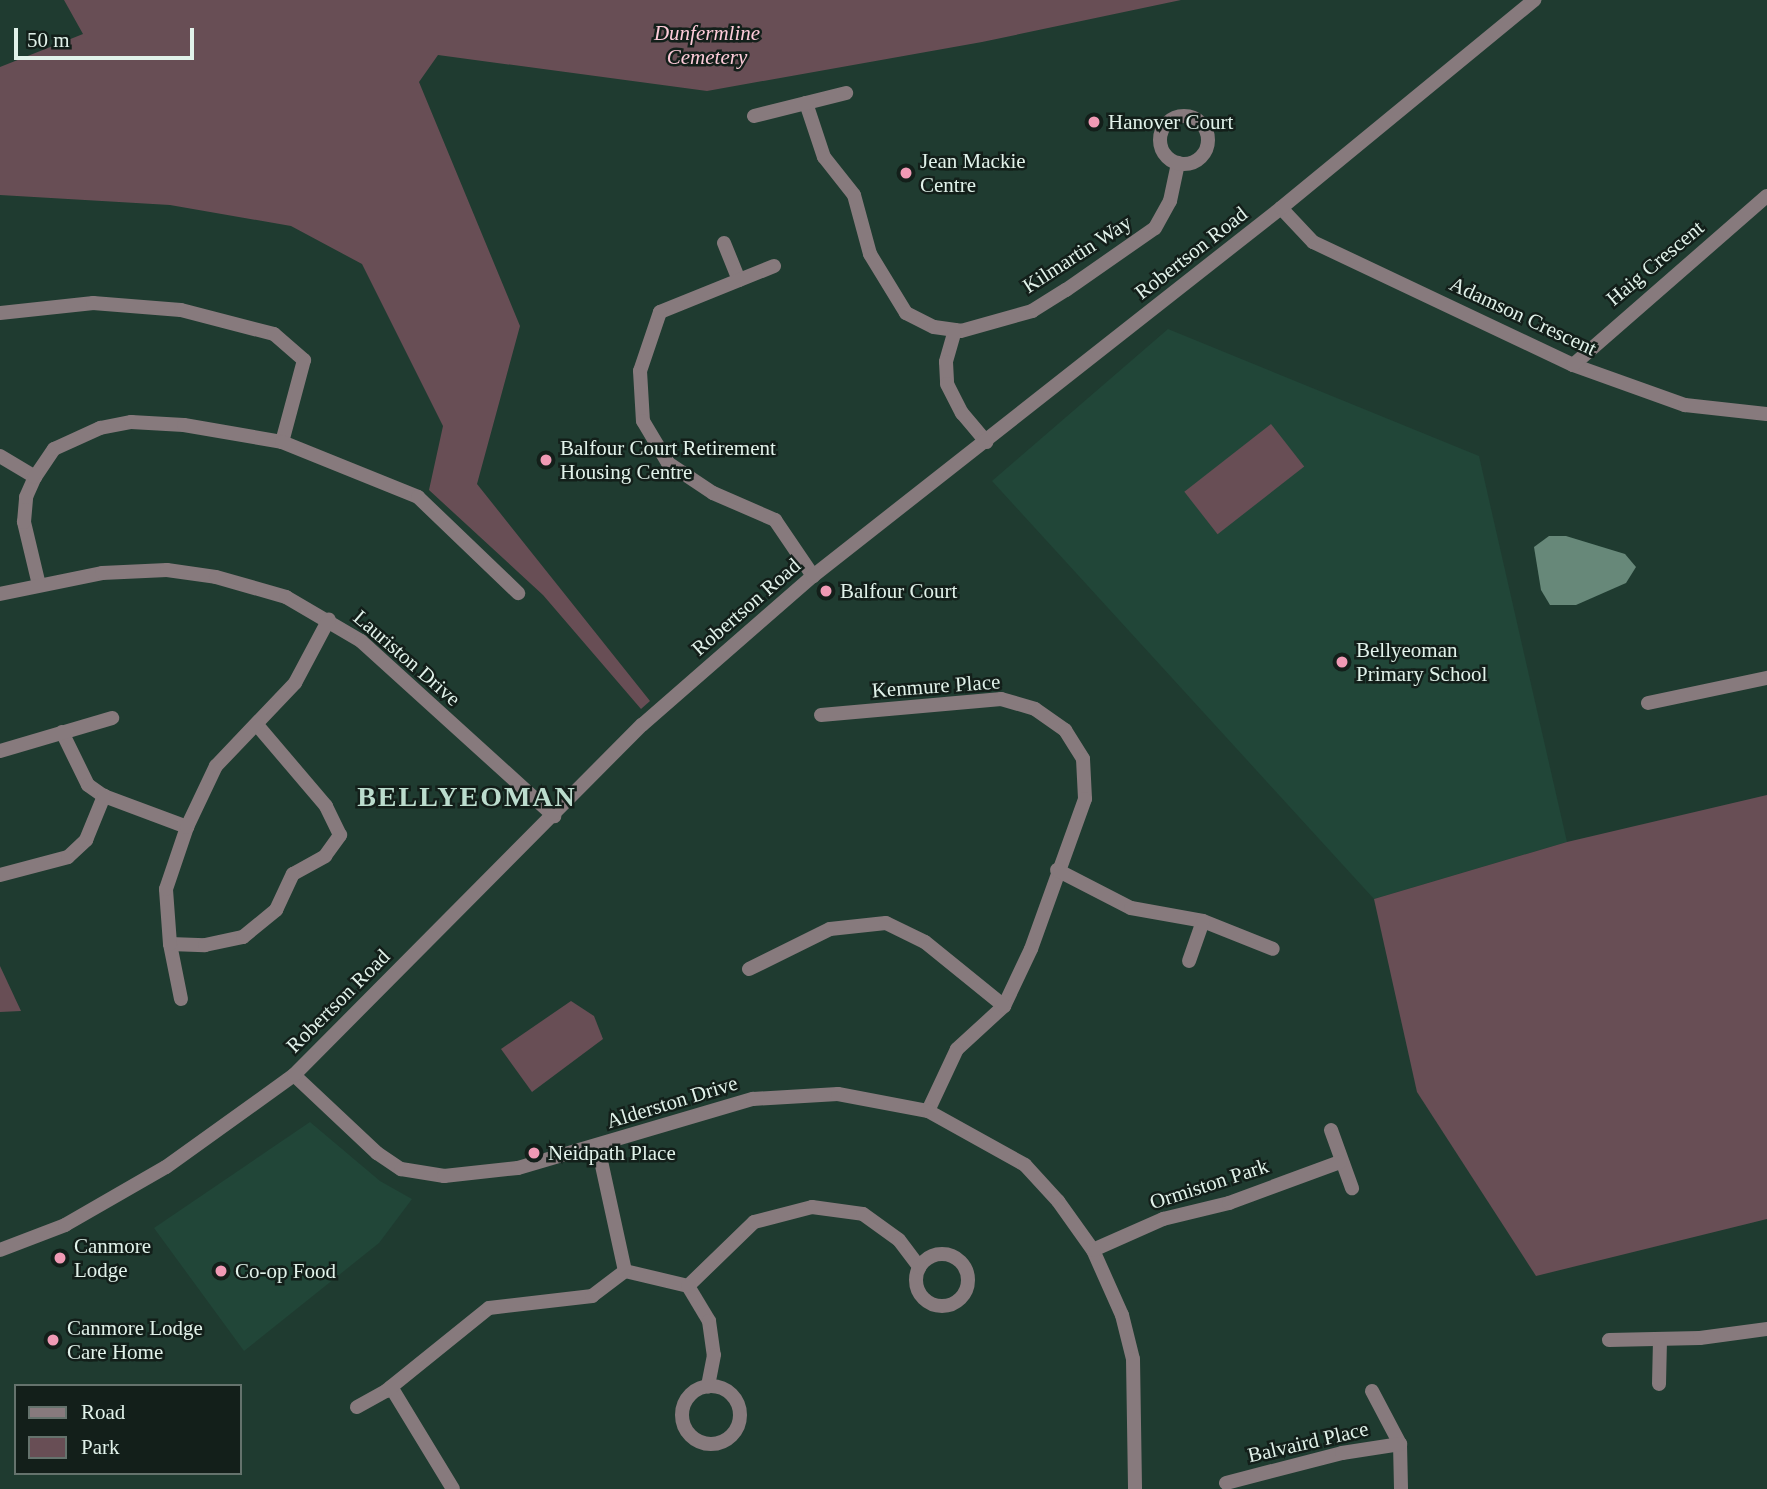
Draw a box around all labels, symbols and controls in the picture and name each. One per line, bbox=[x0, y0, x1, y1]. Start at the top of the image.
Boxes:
scale bar bbox=[18, 14, 198, 58]
park label: Dunfermline Cemetery bbox=[654, 20, 760, 70]
text: 50 m bbox=[27, 28, 70, 52]
place label: Hanover Court bbox=[1108, 109, 1233, 135]
marker: Hanover Court bbox=[1086, 114, 1102, 130]
place label: Jean Mackie Centre bbox=[920, 148, 1026, 198]
marker: Jean Mackie Centre bbox=[898, 165, 914, 181]
street label: Robertson Road bbox=[1130, 201, 1252, 305]
street label: Kilmartin Way bbox=[1018, 209, 1136, 299]
street label: Haig Crescent bbox=[1601, 215, 1709, 311]
street label: Adamson Crescent bbox=[1446, 271, 1600, 361]
place label: Balfour Court Retirement Housing Centre bbox=[560, 435, 776, 485]
marker: Balfour Court Retirement Housing Centre bbox=[538, 452, 554, 468]
street label: Robertson Road bbox=[686, 553, 806, 661]
place label: Balfour Court bbox=[840, 578, 957, 604]
marker: Balfour Court bbox=[818, 583, 834, 599]
street label: Lauriston Drive bbox=[348, 605, 466, 711]
place label: Bellyeoman Primary School bbox=[1356, 637, 1487, 687]
marker: Bellyeoman Primary School bbox=[1334, 654, 1350, 670]
street label: Kenmure Place bbox=[871, 669, 1001, 703]
district label: BELLYEOMAN bbox=[358, 780, 576, 814]
street label: Robertson Road bbox=[281, 944, 395, 1058]
street label: Alderston Drive bbox=[603, 1070, 741, 1134]
place label: Neidpath Place bbox=[548, 1140, 676, 1166]
marker: Neidpath Place bbox=[526, 1145, 542, 1161]
street label: Ormiston Park bbox=[1147, 1153, 1271, 1215]
place label: Canmore Lodge bbox=[74, 1233, 151, 1283]
marker: Canmore Lodge bbox=[52, 1250, 68, 1266]
place label: Co-op Food bbox=[235, 1258, 336, 1284]
marker: Co-op Food bbox=[213, 1263, 229, 1279]
place label: Canmore Lodge Care Home bbox=[67, 1315, 203, 1365]
marker: Canmore Lodge Care Home bbox=[45, 1332, 61, 1348]
legend bbox=[14, 1384, 242, 1475]
text: Road bbox=[81, 1400, 125, 1424]
street label: Balvaird Place bbox=[1245, 1416, 1371, 1468]
text: Park bbox=[81, 1435, 120, 1459]

